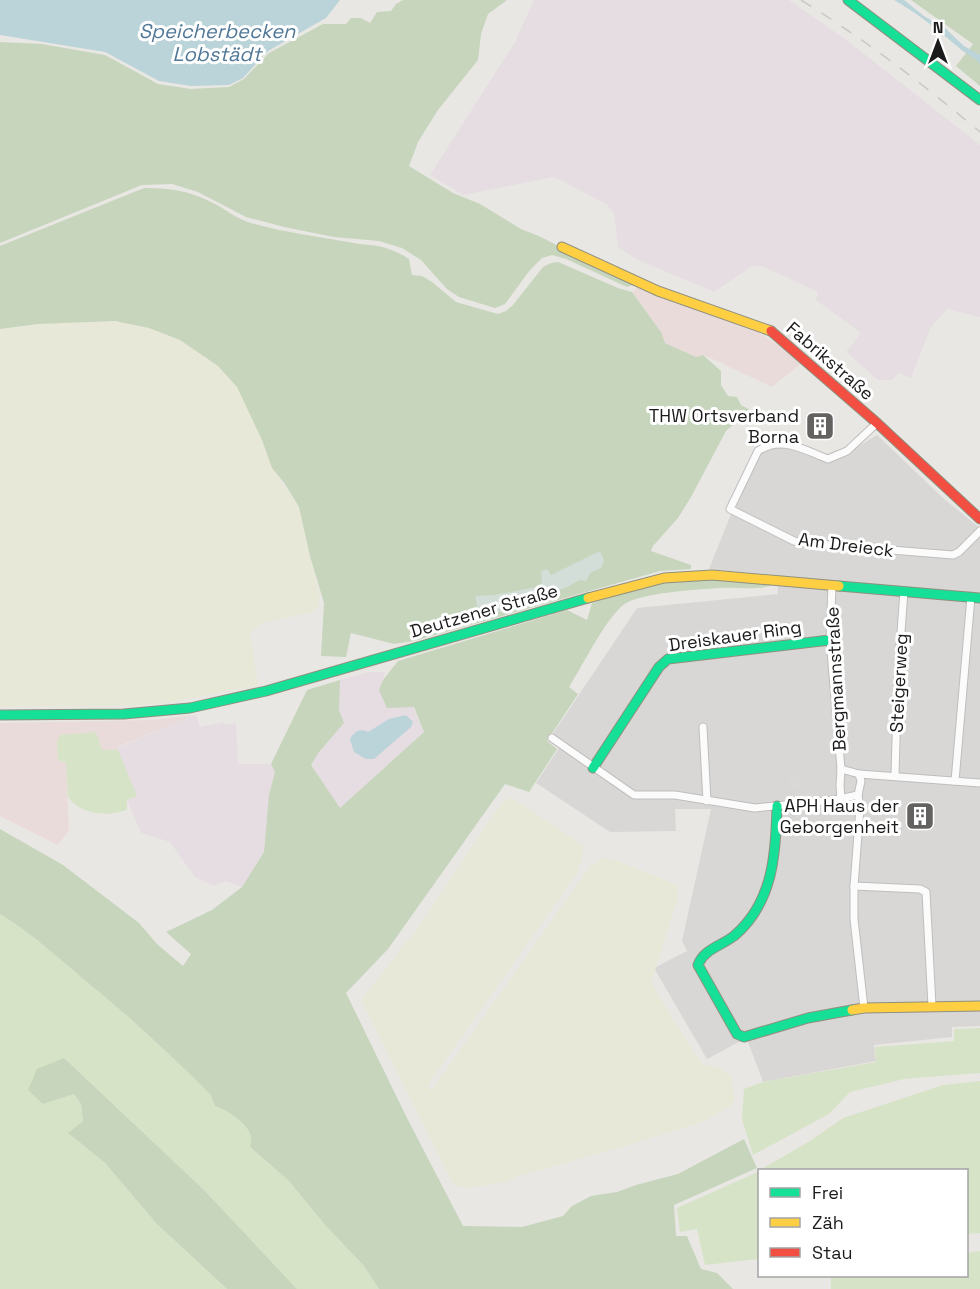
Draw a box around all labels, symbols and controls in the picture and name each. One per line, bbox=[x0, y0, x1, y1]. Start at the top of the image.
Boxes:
north arrow bbox=[908, 12, 968, 72]
text: N bbox=[933, 17, 943, 38]
water label: Speicherbecken Lobstädt bbox=[139, 18, 296, 67]
street label: Fabrikstraße bbox=[782, 316, 879, 405]
place label: THW Ortsverband Borna bbox=[649, 404, 799, 448]
building icon: THW Ortsverband Borna bbox=[804, 410, 836, 442]
street label: Am Dreieck bbox=[797, 527, 895, 562]
street label: Deutzener Straße bbox=[407, 578, 560, 643]
street label: Bergmannstraße bbox=[820, 606, 851, 752]
street label: Dreiskauer Ring bbox=[667, 615, 803, 656]
street label: Steigerweg bbox=[884, 633, 913, 733]
place label: APH Haus der Geborgenheit bbox=[780, 794, 899, 838]
building icon: APH Haus der Geborgenheit bbox=[904, 800, 936, 832]
legend bbox=[758, 1169, 968, 1277]
text: Frei bbox=[812, 1181, 843, 1204]
text: Zäh bbox=[812, 1211, 844, 1234]
text: Stau bbox=[812, 1241, 852, 1264]

